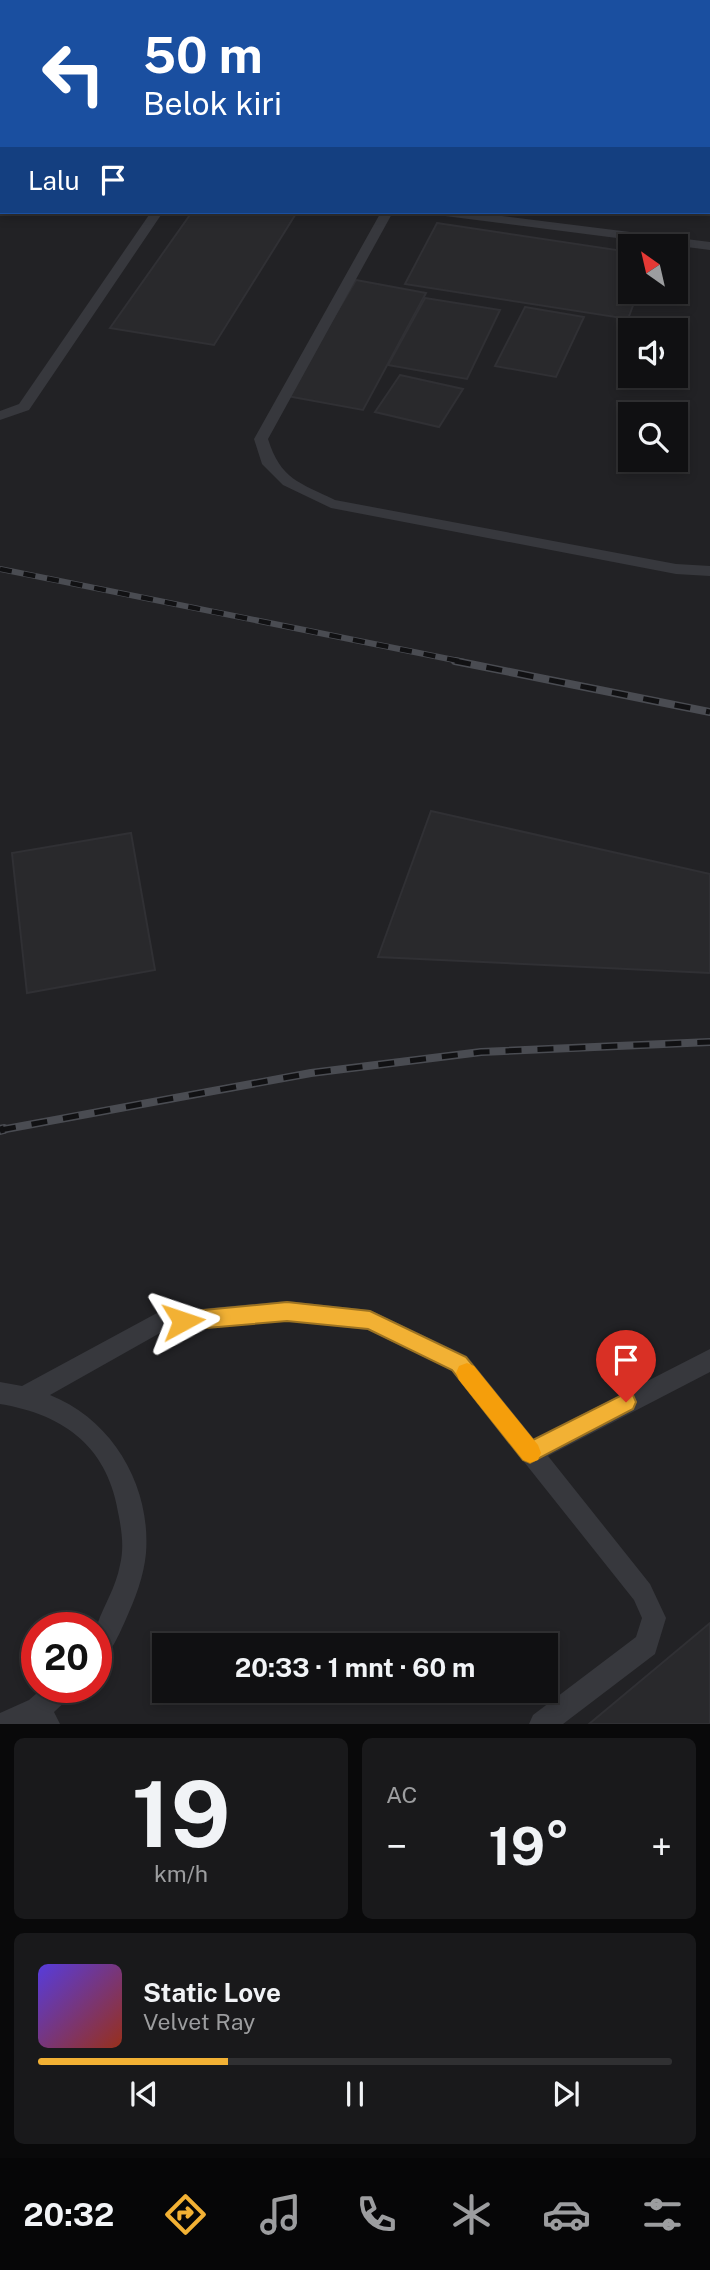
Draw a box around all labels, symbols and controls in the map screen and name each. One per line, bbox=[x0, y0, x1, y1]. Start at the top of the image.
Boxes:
text: 50 m bbox=[143, 26, 263, 84]
icon: left bbox=[28, 28, 119, 119]
text: Belok kiri bbox=[143, 85, 282, 122]
icon: arrive bbox=[94, 161, 132, 199]
text: Lalu bbox=[28, 165, 80, 196]
north arrow bbox=[618, 234, 688, 304]
map controls bbox=[618, 234, 688, 472]
button: sound bbox=[618, 318, 688, 388]
button: search bbox=[618, 402, 688, 472]
position arrow bbox=[146, 1284, 220, 1358]
pin bbox=[596, 1330, 656, 1402]
icon: arrive bbox=[607, 1341, 645, 1379]
speed limit sign: 20 bbox=[21, 1612, 112, 1703]
text: 20:33 · 1 mnt · 60 m bbox=[235, 1652, 475, 1683]
text: 19 bbox=[132, 1761, 230, 1867]
text: AC bbox=[386, 1781, 417, 1808]
text: 19° bbox=[488, 1816, 570, 1877]
text: − bbox=[386, 1824, 407, 1869]
text: + bbox=[651, 1824, 672, 1869]
text: km/h bbox=[154, 1860, 208, 1887]
text: Static Love bbox=[143, 1977, 281, 2008]
text: Velvet Ray bbox=[143, 2008, 255, 2035]
icon: previous bbox=[125, 2075, 163, 2113]
icon: pause bbox=[336, 2075, 374, 2113]
icon: next bbox=[547, 2075, 585, 2113]
icon: directions bbox=[161, 2190, 210, 2239]
icon: music bbox=[256, 2190, 305, 2239]
icon: phone bbox=[352, 2190, 401, 2239]
icon: climate bbox=[447, 2190, 496, 2239]
icon: car bbox=[542, 2190, 591, 2239]
icon: filters bbox=[638, 2190, 687, 2239]
text: 20:32 bbox=[23, 2196, 114, 2233]

